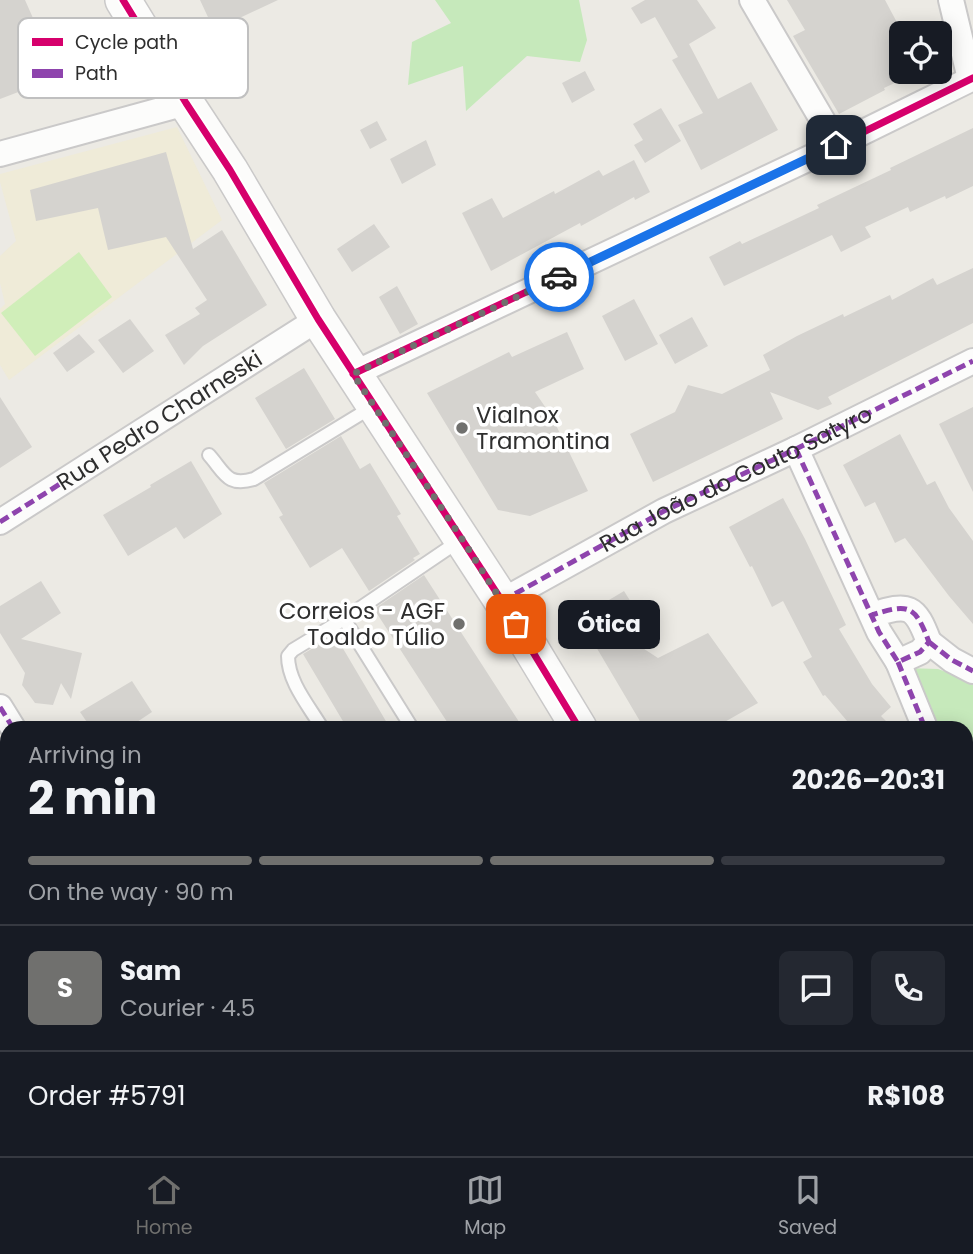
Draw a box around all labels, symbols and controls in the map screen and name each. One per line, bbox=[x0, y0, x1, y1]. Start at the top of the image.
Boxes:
legend bbox=[18, 18, 248, 98]
map controls bbox=[889, 21, 952, 84]
button: locate bbox=[889, 21, 952, 84]
text: Cycle path bbox=[75, 29, 178, 56]
text: Path bbox=[75, 60, 118, 87]
pin bbox=[806, 115, 866, 175]
icon: home bbox=[817, 126, 855, 164]
courier bbox=[524, 242, 594, 312]
icon: car bbox=[540, 258, 578, 296]
street label: Rua Pedro Charneski bbox=[50, 343, 268, 498]
street label: Rua João do Couto Satyro bbox=[594, 398, 878, 560]
place label: ViaInox Tramontina bbox=[476, 399, 610, 457]
marker: ViaInox Tramontina bbox=[454, 420, 470, 436]
pin bbox=[486, 594, 546, 654]
place label: Correios - AGF Toaldo Túlio bbox=[279, 595, 445, 653]
callout: Ótica bbox=[558, 600, 660, 648]
icon: bag bbox=[497, 605, 535, 643]
text: Ótica bbox=[577, 608, 641, 640]
marker: Correios - AGF Toaldo Túlio bbox=[451, 616, 467, 632]
text: Arriving in bbox=[28, 739, 142, 771]
text: 20:26–20:31 bbox=[792, 762, 945, 798]
text: 2 min bbox=[28, 766, 157, 830]
text: On the way · 90 m bbox=[28, 876, 234, 908]
button: chat bbox=[779, 951, 853, 1025]
button: phone bbox=[871, 951, 945, 1025]
text: Sam bbox=[120, 953, 181, 989]
text: S bbox=[57, 970, 73, 1006]
text: Courier · 4.5 bbox=[120, 992, 255, 1024]
text: Order #5791 bbox=[28, 1078, 186, 1114]
text: R$108 bbox=[867, 1078, 945, 1114]
tab: Home bbox=[136, 1171, 193, 1242]
tab: Map bbox=[464, 1171, 506, 1242]
tab: Saved bbox=[778, 1171, 837, 1242]

